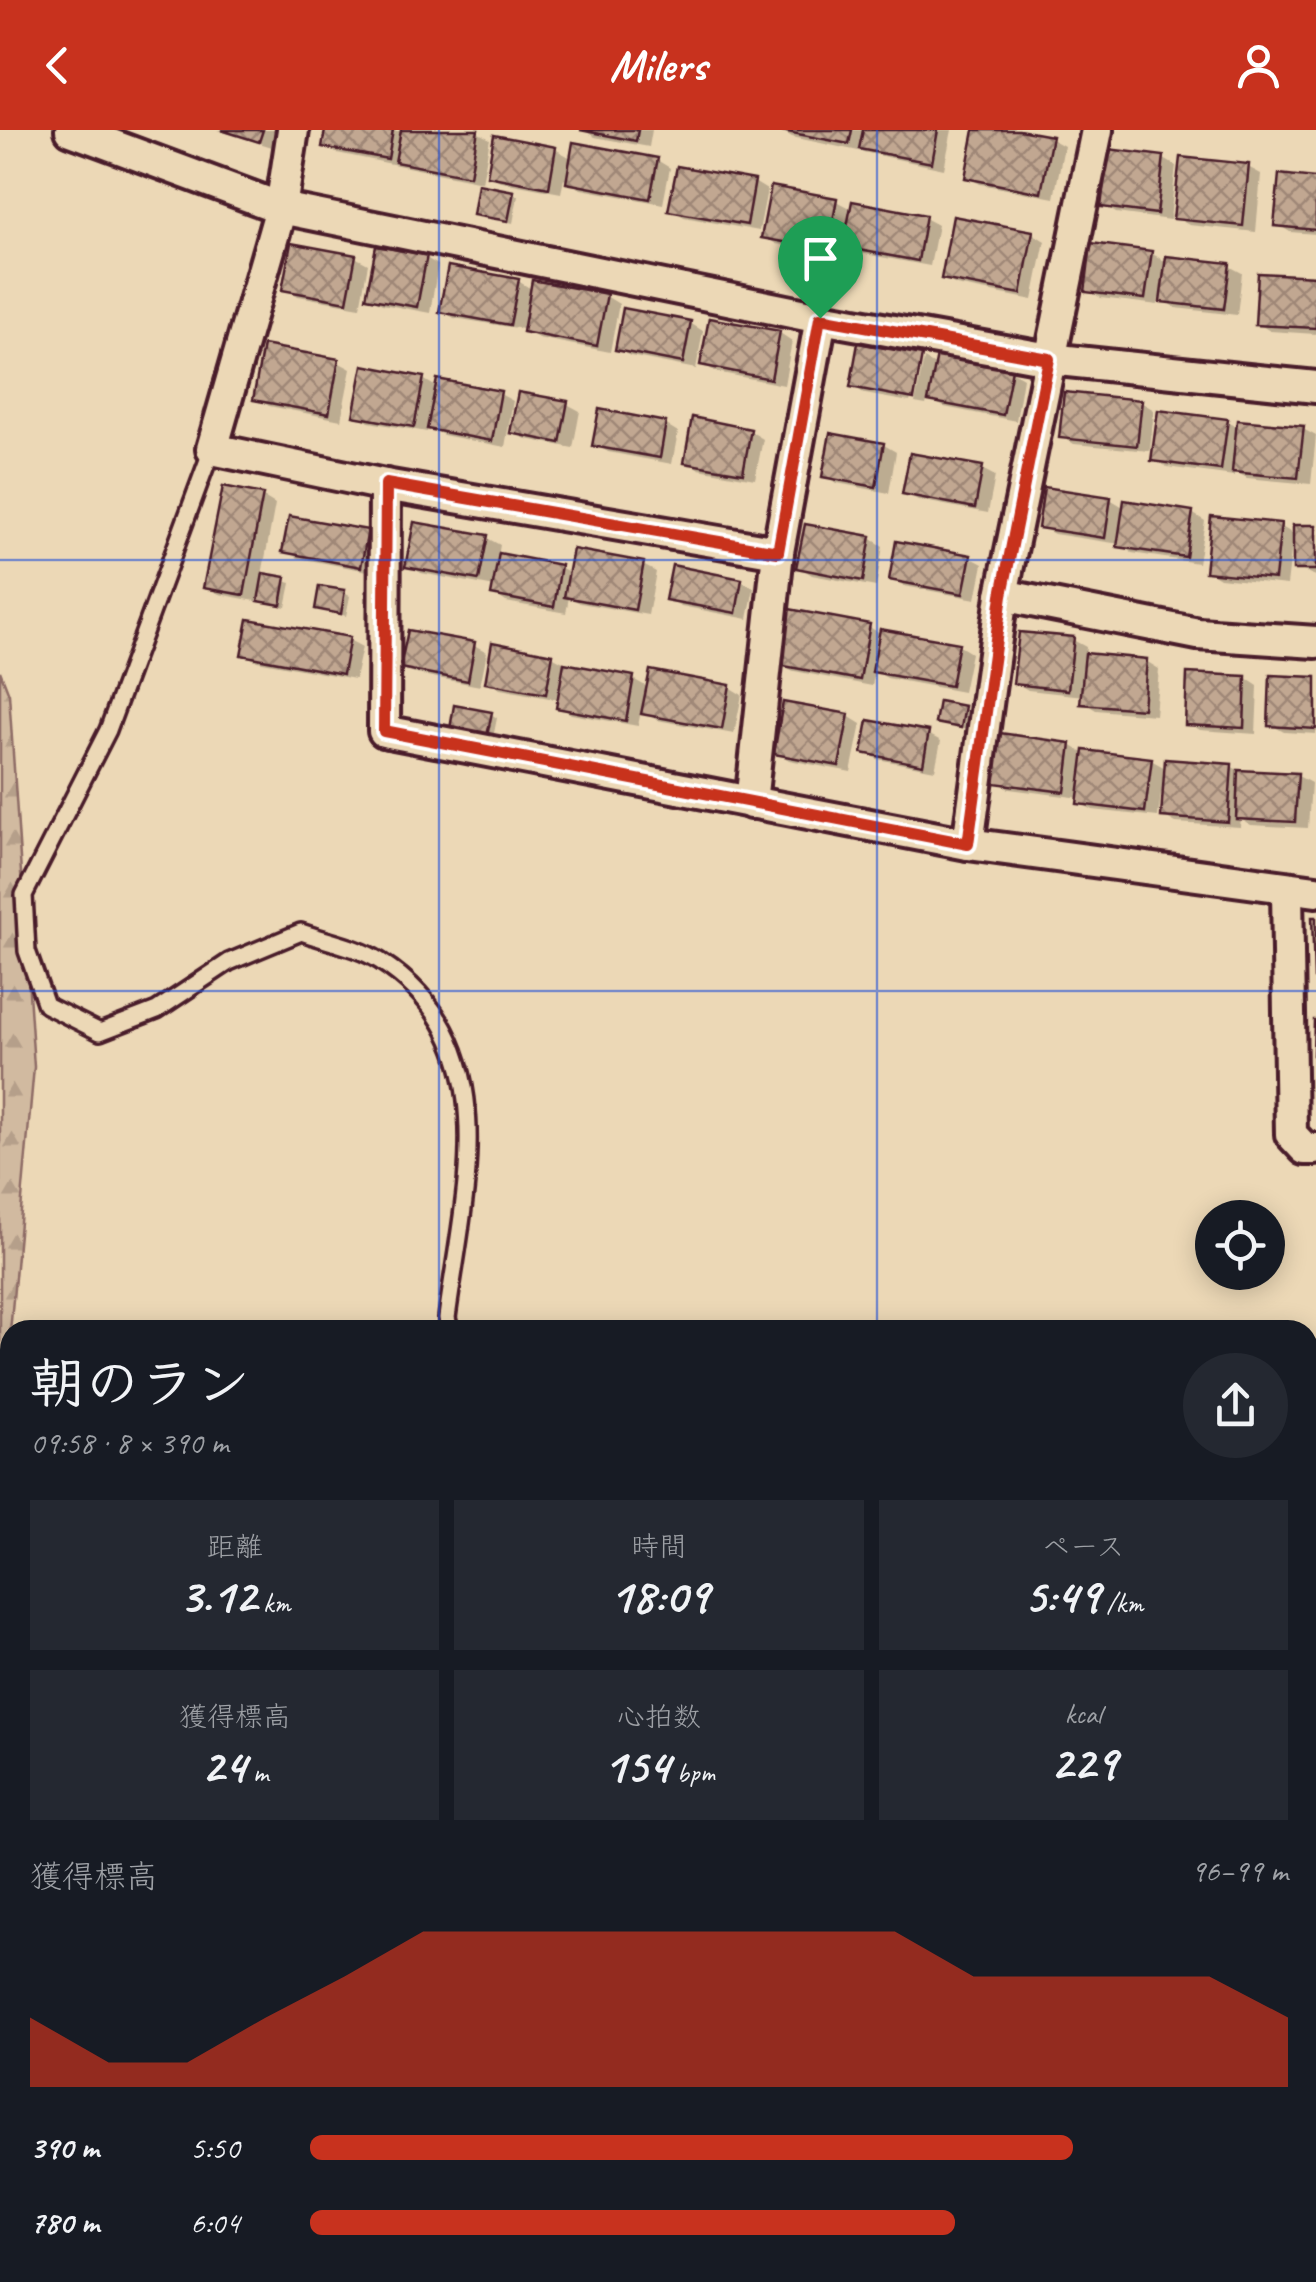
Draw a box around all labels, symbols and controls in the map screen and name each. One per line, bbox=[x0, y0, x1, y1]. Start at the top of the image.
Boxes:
text: Milers bbox=[609, 37, 707, 94]
icon: back bbox=[30, 38, 85, 93]
icon: person bbox=[1231, 38, 1286, 93]
pin bbox=[778, 216, 863, 319]
icon: arrive bbox=[793, 231, 848, 286]
map controls bbox=[1195, 1200, 1285, 1290]
button: locate bbox=[1195, 1200, 1285, 1290]
text: 朝のラン bbox=[30, 1349, 250, 1419]
button: share bbox=[1183, 1353, 1288, 1458]
text: 09:58 · 8 × 390 m bbox=[30, 1422, 228, 1463]
text: 距離 bbox=[207, 1529, 263, 1564]
text: 時間 bbox=[631, 1529, 687, 1564]
text: ペース bbox=[1042, 1529, 1124, 1564]
text: 3.12 bbox=[179, 1564, 256, 1627]
text: 18:09 bbox=[609, 1564, 709, 1627]
text: 5:49 bbox=[1024, 1564, 1100, 1627]
text: km bbox=[256, 1585, 290, 1620]
text: /km bbox=[1100, 1585, 1143, 1620]
text: kcal bbox=[1065, 1696, 1102, 1731]
text: 獲得標高 bbox=[179, 1699, 291, 1734]
text: 心拍数 bbox=[617, 1699, 701, 1734]
text: 229 bbox=[1050, 1731, 1117, 1794]
text: 24 bbox=[201, 1734, 246, 1797]
text: 154 bbox=[603, 1734, 670, 1797]
text: m bbox=[246, 1755, 268, 1790]
text: bpm bbox=[670, 1755, 715, 1790]
text: 96–99 m bbox=[1190, 1850, 1288, 1891]
text: 獲得標高 bbox=[30, 1856, 158, 1897]
text: 390 m bbox=[30, 2127, 99, 2168]
text: 5:50 bbox=[190, 2127, 240, 2168]
text: 780 m bbox=[30, 2202, 99, 2243]
text: 6:04 bbox=[190, 2202, 240, 2243]

